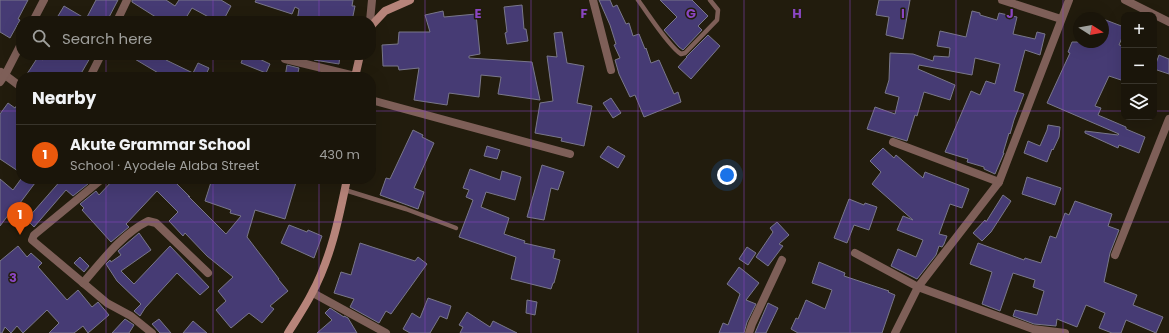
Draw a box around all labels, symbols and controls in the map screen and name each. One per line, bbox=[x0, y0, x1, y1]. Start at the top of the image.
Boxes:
text: E bbox=[474, 4, 482, 23]
text: F bbox=[580, 4, 588, 23]
text: G bbox=[686, 4, 696, 23]
text: H bbox=[792, 4, 802, 23]
text: I bbox=[901, 4, 905, 23]
text: J bbox=[1006, 4, 1014, 23]
north arrow bbox=[1073, 12, 1109, 48]
map controls bbox=[1121, 12, 1157, 120]
button: + bbox=[1121, 12, 1157, 48]
search box bbox=[16, 16, 376, 60]
icon: search bbox=[30, 27, 52, 49]
text: Search here bbox=[62, 28, 152, 49]
button: − bbox=[1121, 48, 1157, 84]
button: layers bbox=[1121, 84, 1157, 120]
text: Nearby bbox=[32, 86, 96, 110]
text: Akute Grammar School bbox=[70, 134, 250, 155]
text: 1 bbox=[43, 145, 47, 164]
text: 430 m bbox=[319, 145, 360, 164]
text: School · Ayodele Alaba Street bbox=[70, 156, 259, 175]
your location bbox=[717, 165, 737, 185]
pin: 1 bbox=[7, 202, 33, 235]
text: 3 bbox=[9, 268, 17, 287]

